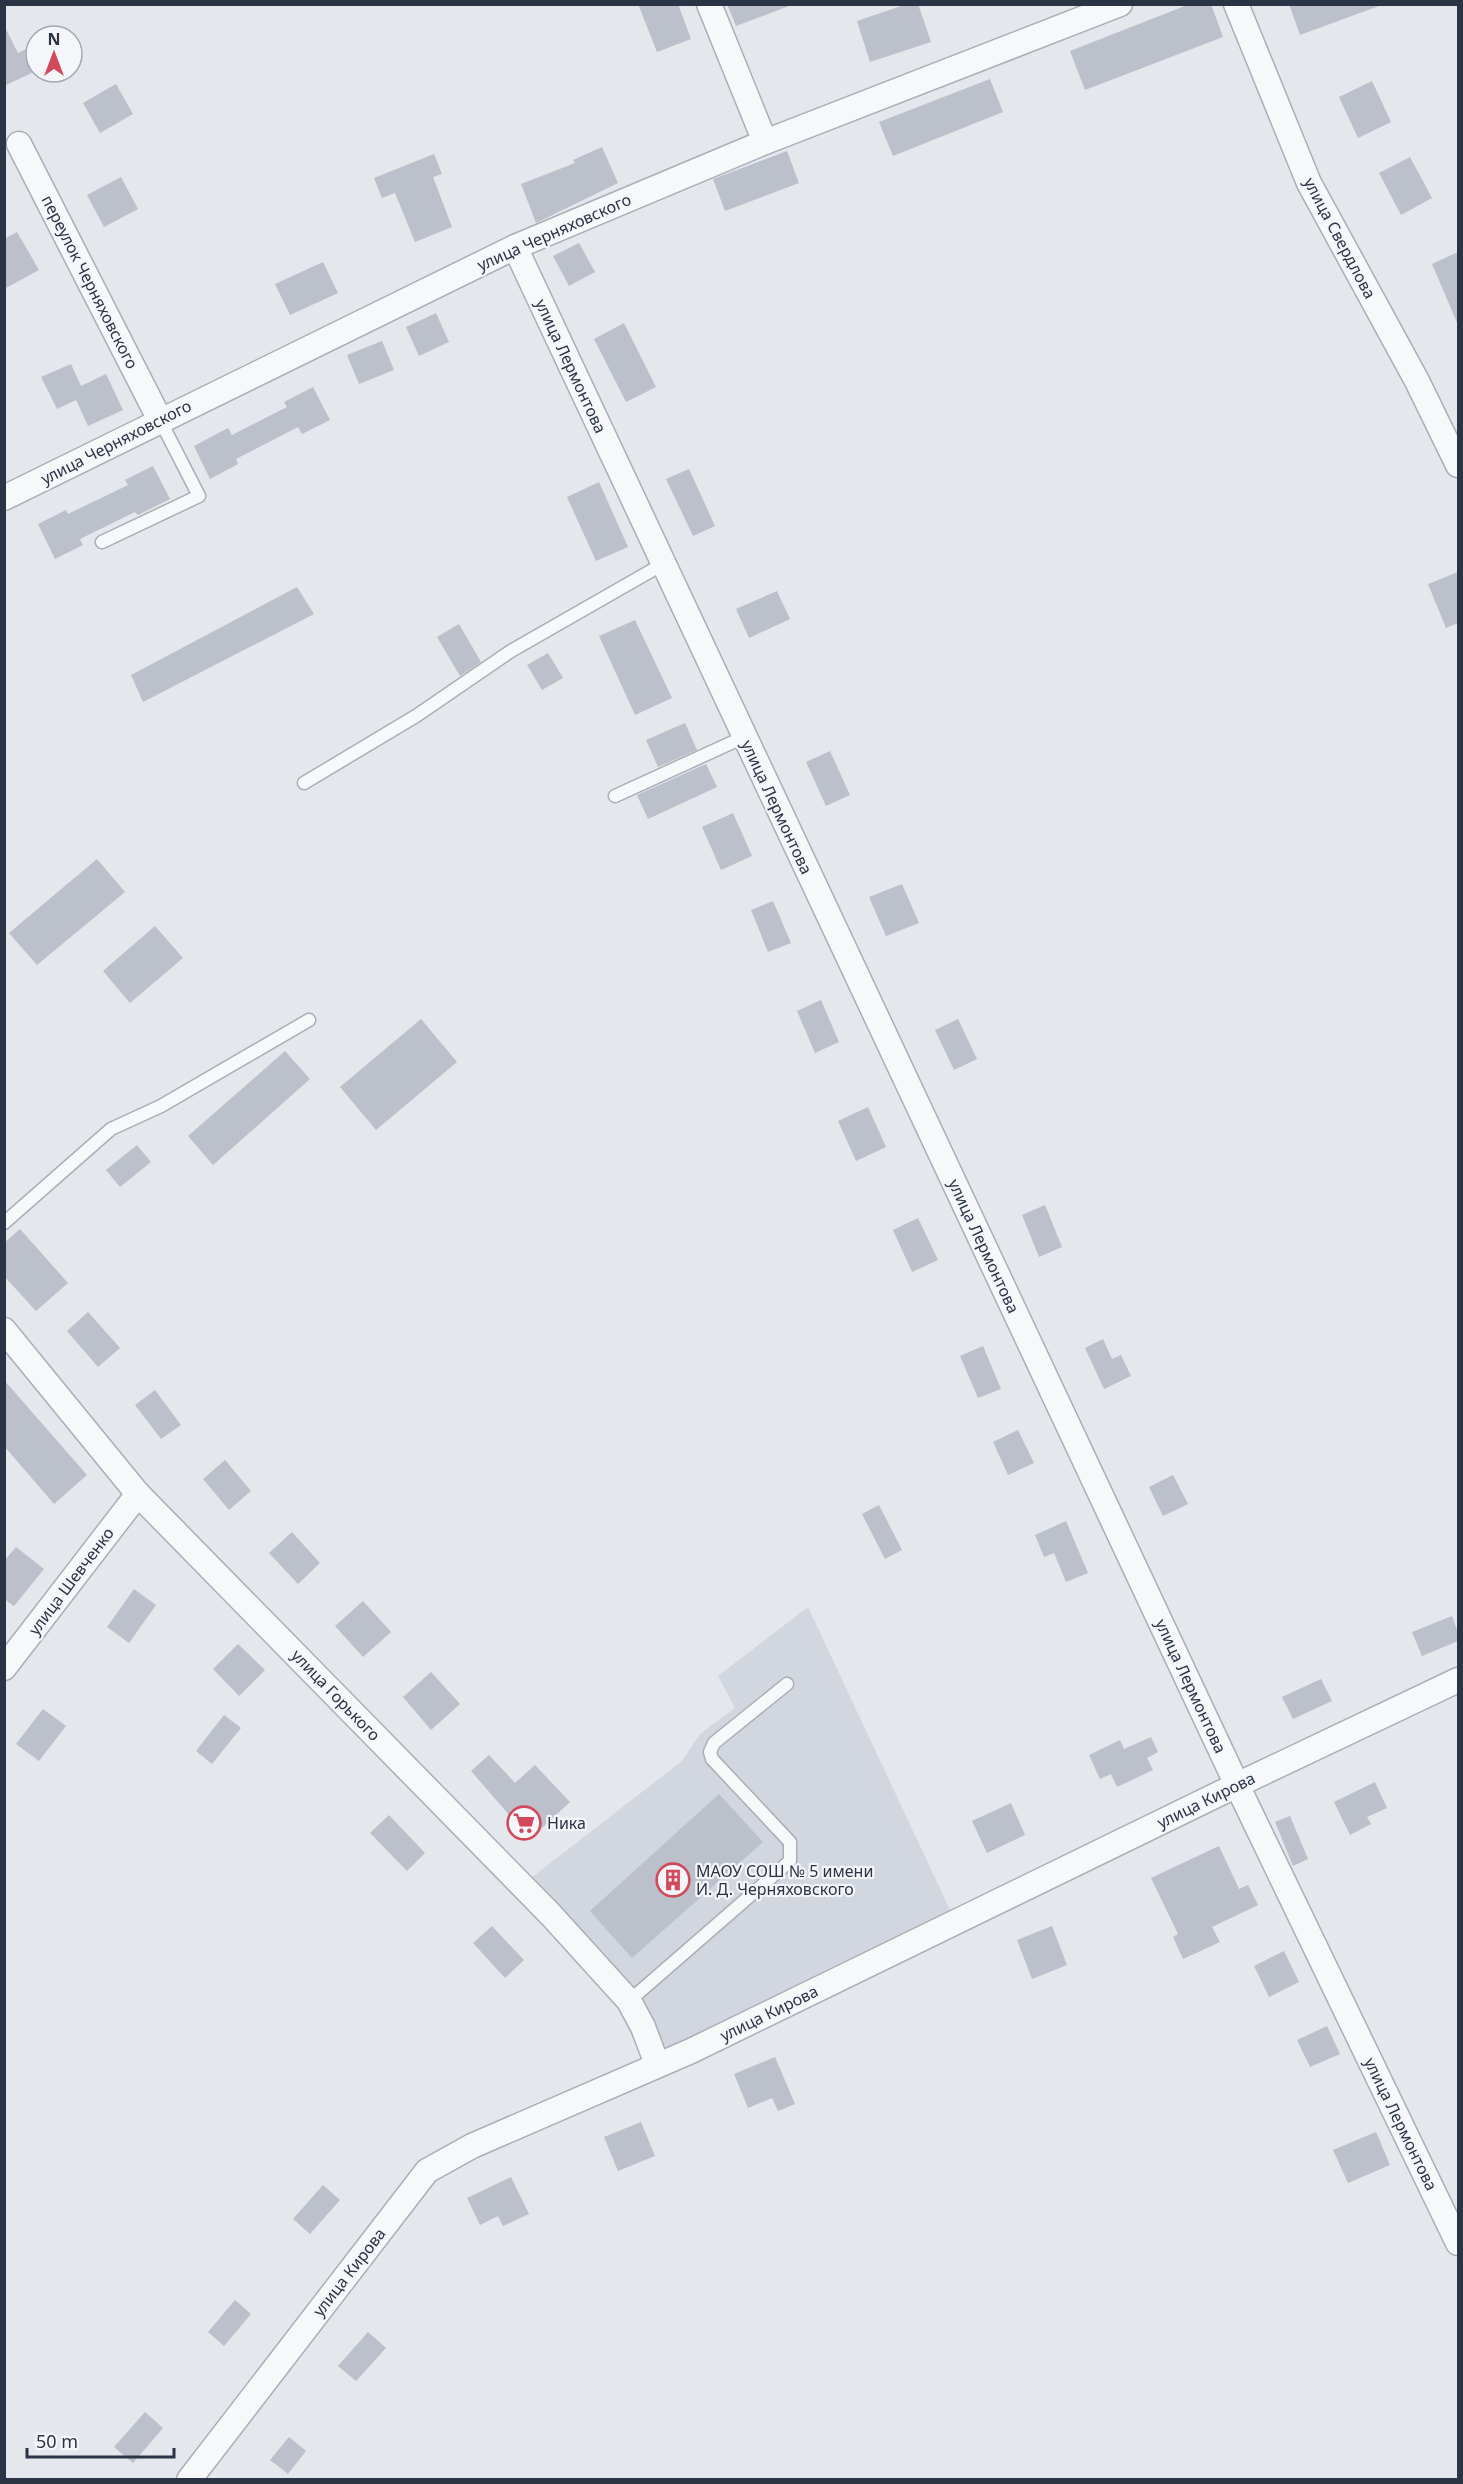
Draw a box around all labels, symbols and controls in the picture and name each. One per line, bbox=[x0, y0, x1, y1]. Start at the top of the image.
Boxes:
north arrow bbox=[24, 24, 84, 84]
text: N bbox=[47, 28, 61, 50]
street label: улица Свердлова bbox=[1299, 174, 1381, 302]
street label: улица Черняховского bbox=[474, 188, 634, 276]
street label: переулок Черняховского bbox=[37, 191, 143, 373]
street label: улица Лермонтова bbox=[530, 295, 612, 437]
street label: улица Черняховского bbox=[37, 394, 195, 490]
street label: улица Лермонтова bbox=[736, 736, 818, 878]
street label: улица Лермонтова bbox=[943, 1175, 1025, 1317]
street label: улица Шевченко bbox=[23, 1523, 119, 1639]
street label: улица Лермонтова bbox=[1150, 1615, 1232, 1757]
street label: улица Горького bbox=[287, 1645, 385, 1745]
street label: улица Кирова bbox=[1153, 1767, 1259, 1833]
supermarket icon: Ника bbox=[506, 1805, 542, 1841]
place label: Ника bbox=[547, 1812, 586, 1834]
place label: МАОУ СОШ № 5 имени И. Д. Черняховского bbox=[696, 1860, 873, 1900]
building icon: МАОУ СОШ № 5 имени И. Д. Черняховского bbox=[655, 1862, 691, 1898]
street label: улица Кирова bbox=[716, 1980, 822, 2046]
street label: улица Лермонтова bbox=[1359, 2054, 1443, 2194]
street label: улица Кирова bbox=[308, 2223, 390, 2321]
scale bar bbox=[27, 2421, 174, 2459]
text: 50 m bbox=[36, 2429, 78, 2453]

